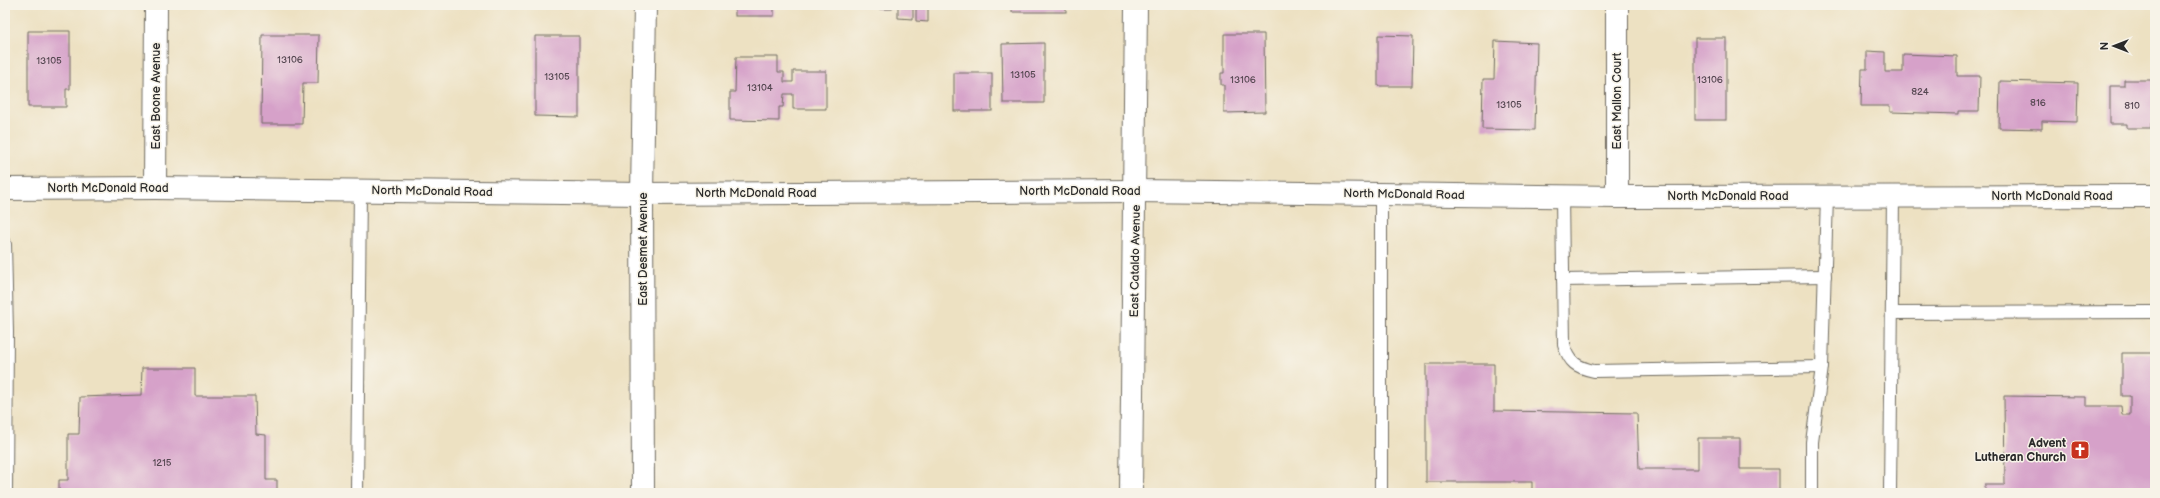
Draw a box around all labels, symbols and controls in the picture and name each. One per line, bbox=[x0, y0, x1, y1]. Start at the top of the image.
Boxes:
north arrow bbox=[2094, 26, 2134, 66]
text: N bbox=[2098, 42, 2111, 50]
street label: East Boone Avenue bbox=[149, 43, 164, 149]
street label: East Mallon Court bbox=[1610, 52, 1625, 149]
house number: 13106 bbox=[277, 54, 303, 66]
house number: 13105 bbox=[36, 55, 62, 67]
house number: 13105 bbox=[1010, 69, 1036, 81]
house number: 13105 bbox=[544, 71, 570, 83]
house number: 13106 bbox=[1230, 74, 1256, 86]
house number: 13106 bbox=[1697, 74, 1723, 86]
house number: 13104 bbox=[747, 82, 773, 94]
house number: 824 bbox=[1911, 86, 1929, 98]
house number: 816 bbox=[2030, 97, 2046, 109]
house number: 13105 bbox=[1496, 99, 1522, 111]
house number: 810 bbox=[2124, 100, 2140, 112]
street label: North McDonald Road bbox=[47, 181, 169, 196]
street label: North McDonald Road bbox=[371, 183, 493, 200]
street label: North McDonald Road bbox=[1019, 184, 1141, 199]
street label: North McDonald Road bbox=[695, 186, 817, 201]
street label: North McDonald Road bbox=[1343, 186, 1465, 203]
street label: North McDonald Road bbox=[1667, 189, 1789, 204]
street label: North McDonald Road bbox=[1991, 189, 2113, 204]
street label: East Desmet Avenue bbox=[636, 192, 651, 306]
street label: East Cataldo Avenue bbox=[1127, 204, 1144, 318]
place label: Advent Lutheran Church bbox=[1974, 436, 2066, 465]
church icon: Advent Lutheran Church bbox=[2069, 439, 2091, 461]
house number: 1215 bbox=[152, 457, 172, 469]

